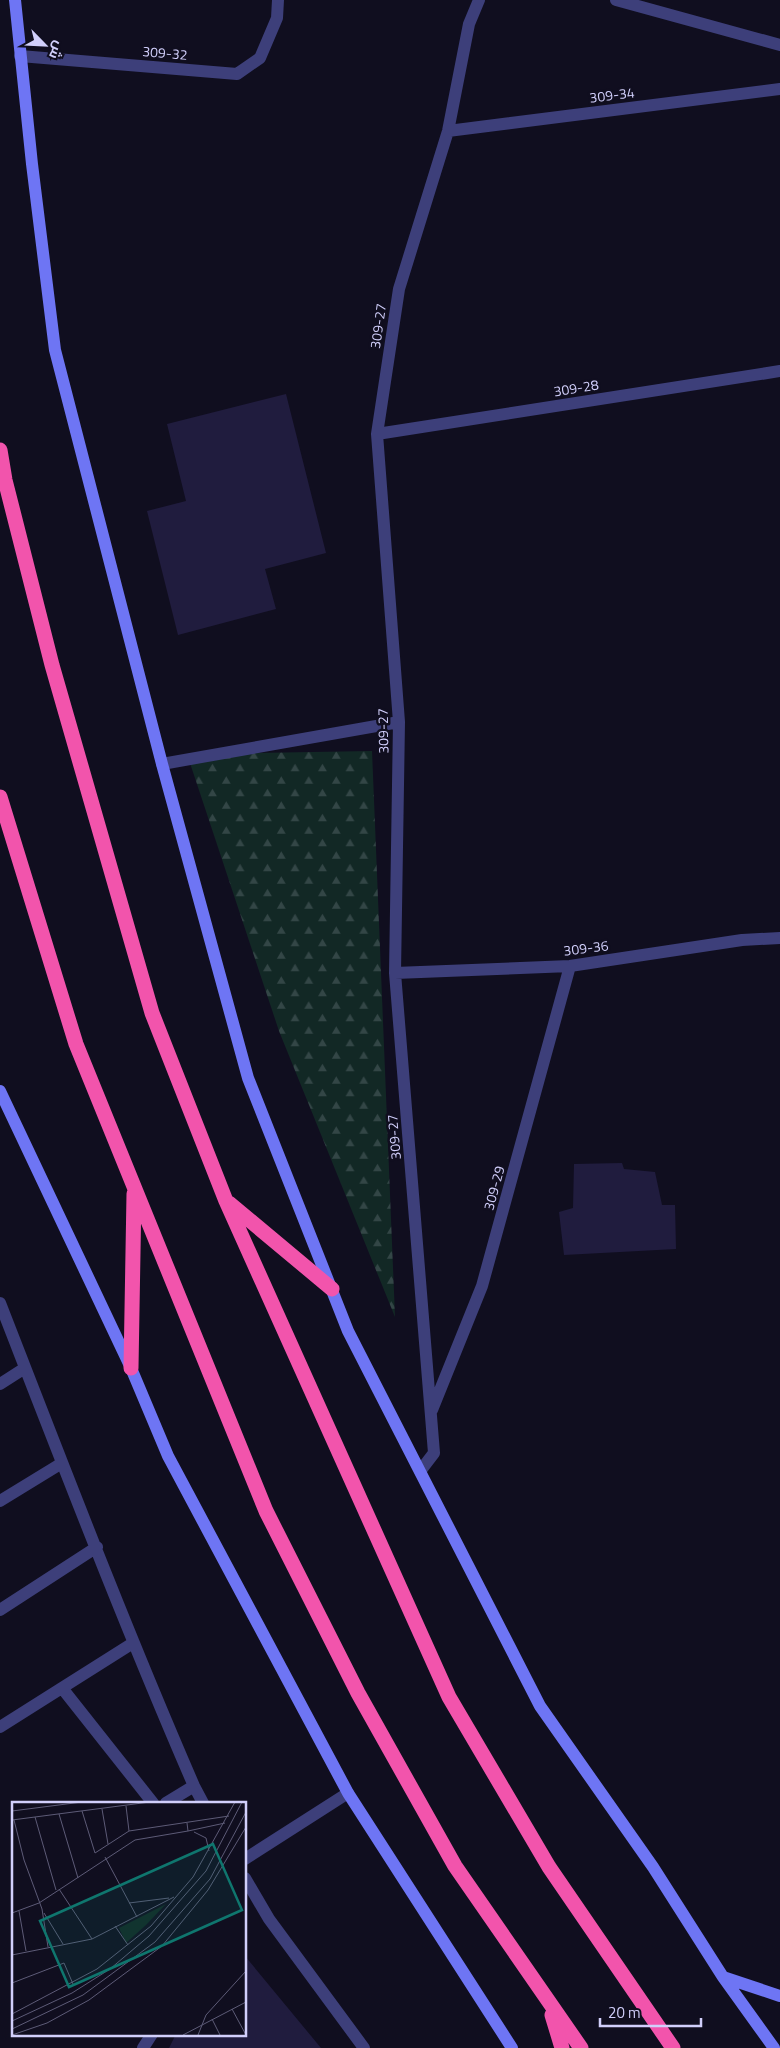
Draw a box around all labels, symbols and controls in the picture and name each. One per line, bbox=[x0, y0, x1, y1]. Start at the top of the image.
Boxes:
north arrow bbox=[20, 20, 70, 70]
text: ش bbox=[44, 38, 71, 63]
street label: 309-32 bbox=[142, 40, 189, 65]
street label: 309-34 bbox=[588, 81, 636, 108]
street label: 309-27 bbox=[364, 302, 391, 350]
street label: 309-28 bbox=[552, 374, 600, 401]
street label: 309-27 bbox=[372, 708, 393, 754]
street label: 309-36 bbox=[562, 934, 610, 961]
street label: 309-27 bbox=[381, 1114, 406, 1161]
street label: 309-29 bbox=[478, 1163, 510, 1212]
inset map bbox=[12, 1802, 246, 2036]
scale bar bbox=[600, 1996, 701, 2028]
text: 20 m bbox=[608, 2001, 641, 2024]

